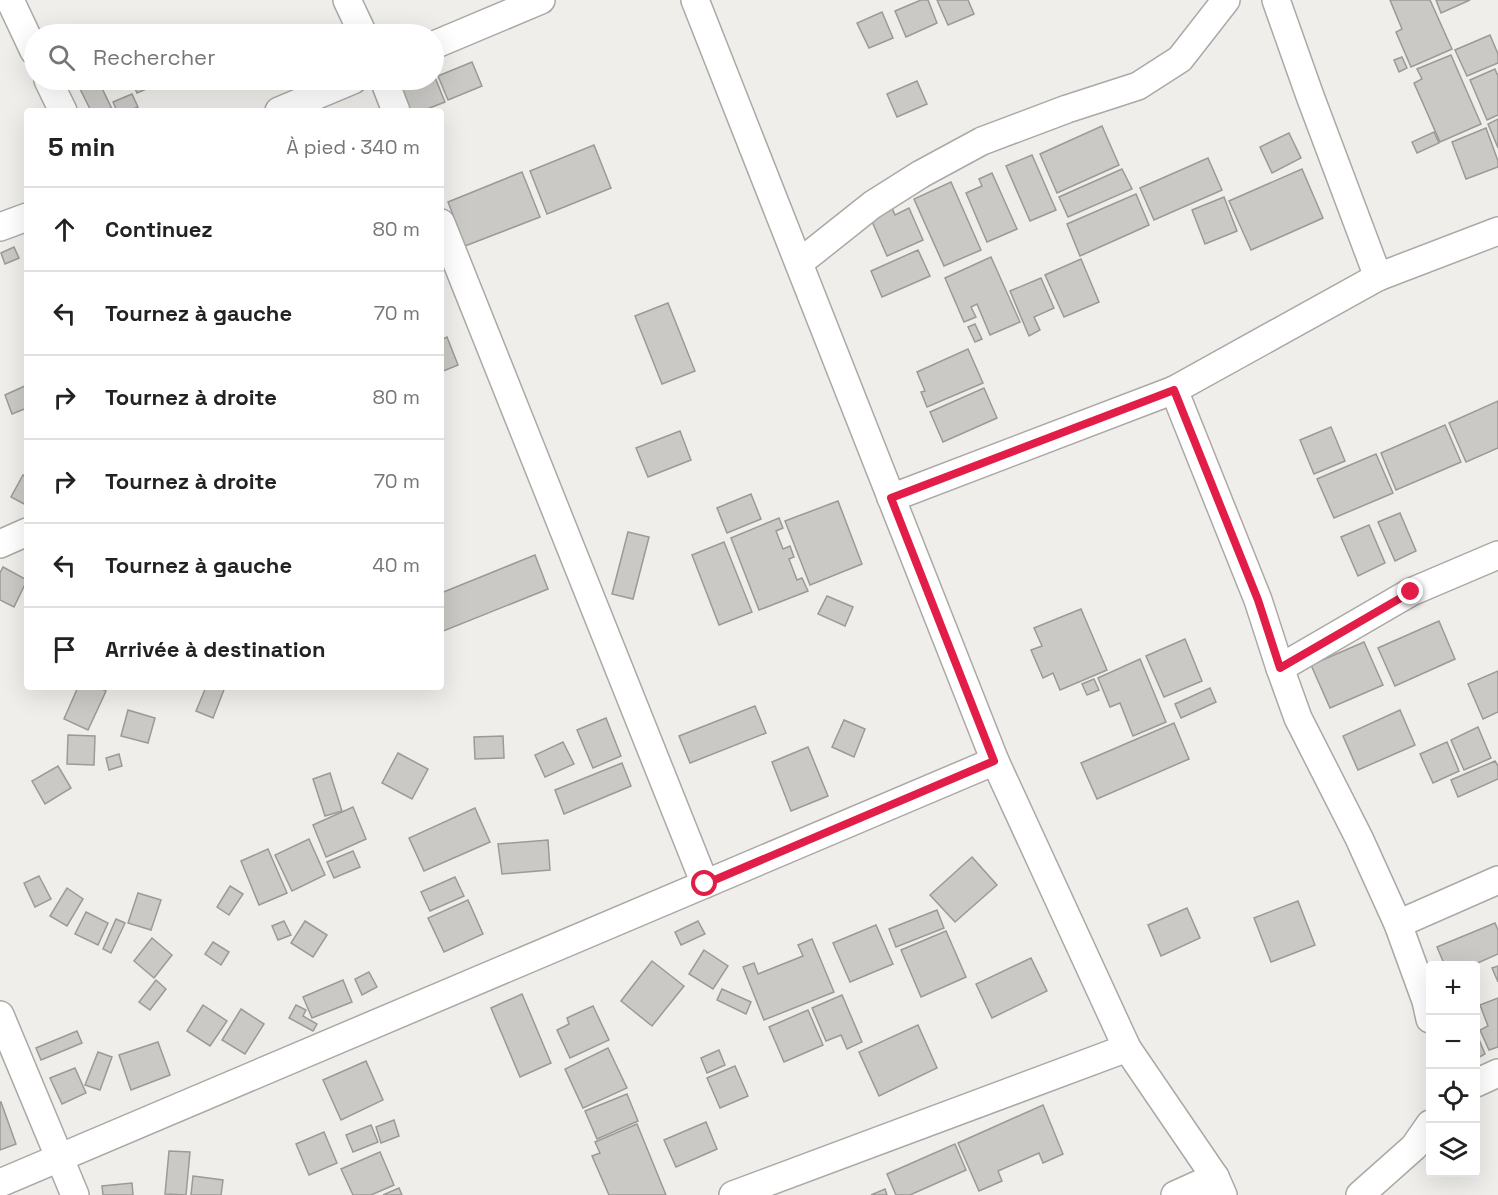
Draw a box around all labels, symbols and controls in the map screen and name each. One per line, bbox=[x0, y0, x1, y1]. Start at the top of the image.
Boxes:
search box bbox=[24, 24, 444, 90]
icon: search bbox=[45, 41, 78, 74]
text: Rechercher bbox=[93, 43, 215, 71]
text: 5 min bbox=[48, 130, 115, 164]
text: À pied · 340 m bbox=[286, 134, 420, 160]
icon: ahead bbox=[48, 213, 81, 246]
text: Continuez bbox=[105, 215, 213, 243]
text: 80 m bbox=[372, 216, 420, 242]
icon: left bbox=[48, 297, 81, 330]
text: Tournez à gauche bbox=[105, 299, 292, 327]
text: 70 m bbox=[374, 300, 420, 326]
icon: right bbox=[48, 381, 81, 414]
text: Tournez à droite bbox=[105, 383, 277, 411]
text: 80 m bbox=[372, 384, 420, 410]
icon: right bbox=[48, 465, 81, 498]
text: Tournez à droite bbox=[105, 467, 277, 495]
text: 70 m bbox=[374, 468, 420, 494]
icon: left bbox=[48, 549, 81, 582]
text: Tournez à gauche bbox=[105, 551, 292, 579]
text: 40 m bbox=[372, 552, 420, 578]
route end bbox=[1397, 578, 1423, 604]
icon: arrive bbox=[48, 633, 81, 666]
text: Arrivée à destination bbox=[105, 635, 326, 663]
route start bbox=[691, 870, 717, 896]
map controls bbox=[1426, 961, 1480, 1177]
button: + bbox=[1426, 961, 1480, 1015]
button: − bbox=[1426, 1015, 1480, 1069]
button: locate bbox=[1426, 1069, 1480, 1123]
button: layers bbox=[1426, 1123, 1480, 1177]

